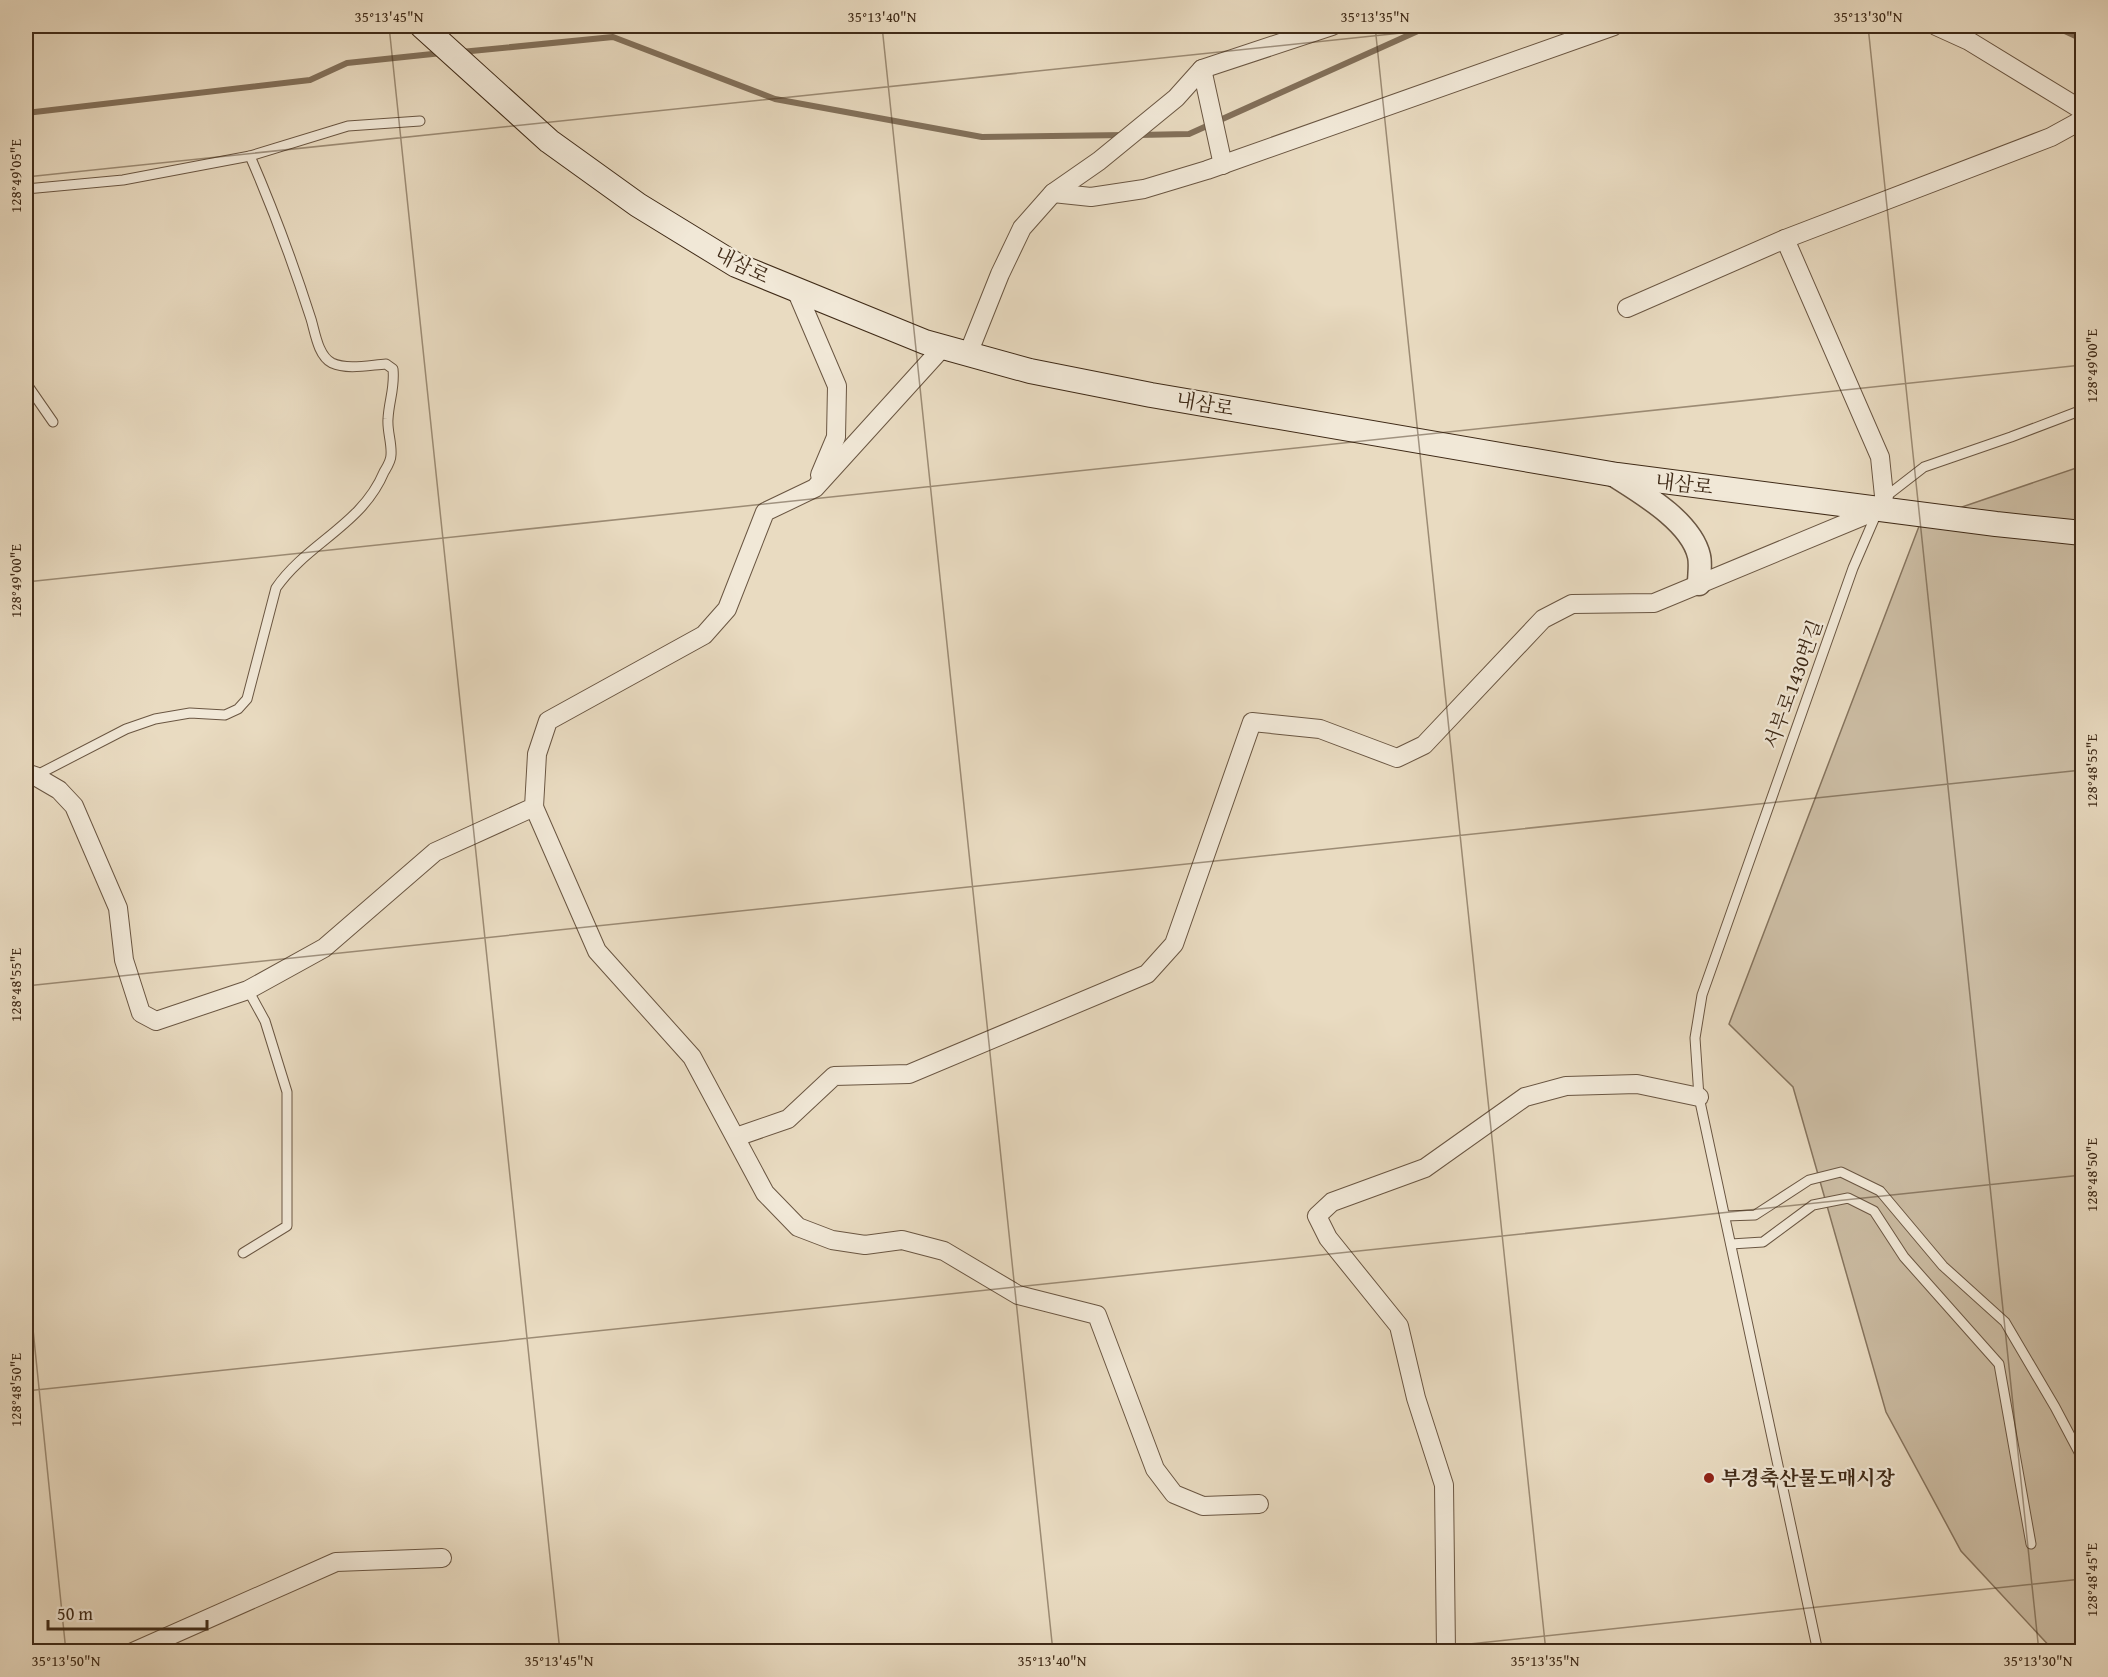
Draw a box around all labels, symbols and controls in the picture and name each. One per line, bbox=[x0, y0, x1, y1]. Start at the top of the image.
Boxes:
text: 35°13'45"N bbox=[355, 6, 424, 27]
text: 35°13'40"N bbox=[848, 6, 917, 27]
text: 35°13'35"N bbox=[1341, 6, 1410, 27]
text: 35°13'30"N bbox=[1834, 6, 1903, 27]
text: 128°49'05"E bbox=[5, 139, 26, 213]
street label: 내삼로 bbox=[710, 239, 775, 290]
text: 128°49'00"E bbox=[2081, 329, 2102, 403]
street label: 내삼로 bbox=[1174, 384, 1236, 423]
street label: 내삼로 bbox=[1654, 466, 1715, 501]
text: 128°49'00"E bbox=[5, 544, 26, 618]
street label: 서부로1430번길 bbox=[1756, 615, 1829, 752]
text: 128°48'55"E bbox=[2081, 734, 2102, 808]
text: 128°48'55"E bbox=[5, 948, 26, 1022]
text: 128°48'50"E bbox=[2081, 1138, 2102, 1212]
text: 128°48'50"E bbox=[5, 1353, 26, 1427]
place label: 부경축산물도매시장 bbox=[1721, 1463, 1896, 1492]
marker: 부경축산물도매시장 bbox=[1702, 1471, 1716, 1485]
text: 128°48'45"E bbox=[2081, 1543, 2102, 1617]
scale bar bbox=[48, 1593, 207, 1631]
text: 50 m bbox=[57, 1600, 93, 1627]
text: 35°13'50"N bbox=[32, 1650, 101, 1671]
text: 35°13'45"N bbox=[525, 1650, 594, 1671]
text: 35°13'40"N bbox=[1018, 1650, 1087, 1671]
text: 35°13'35"N bbox=[1511, 1650, 1580, 1671]
text: 35°13'30"N bbox=[2004, 1650, 2073, 1671]

